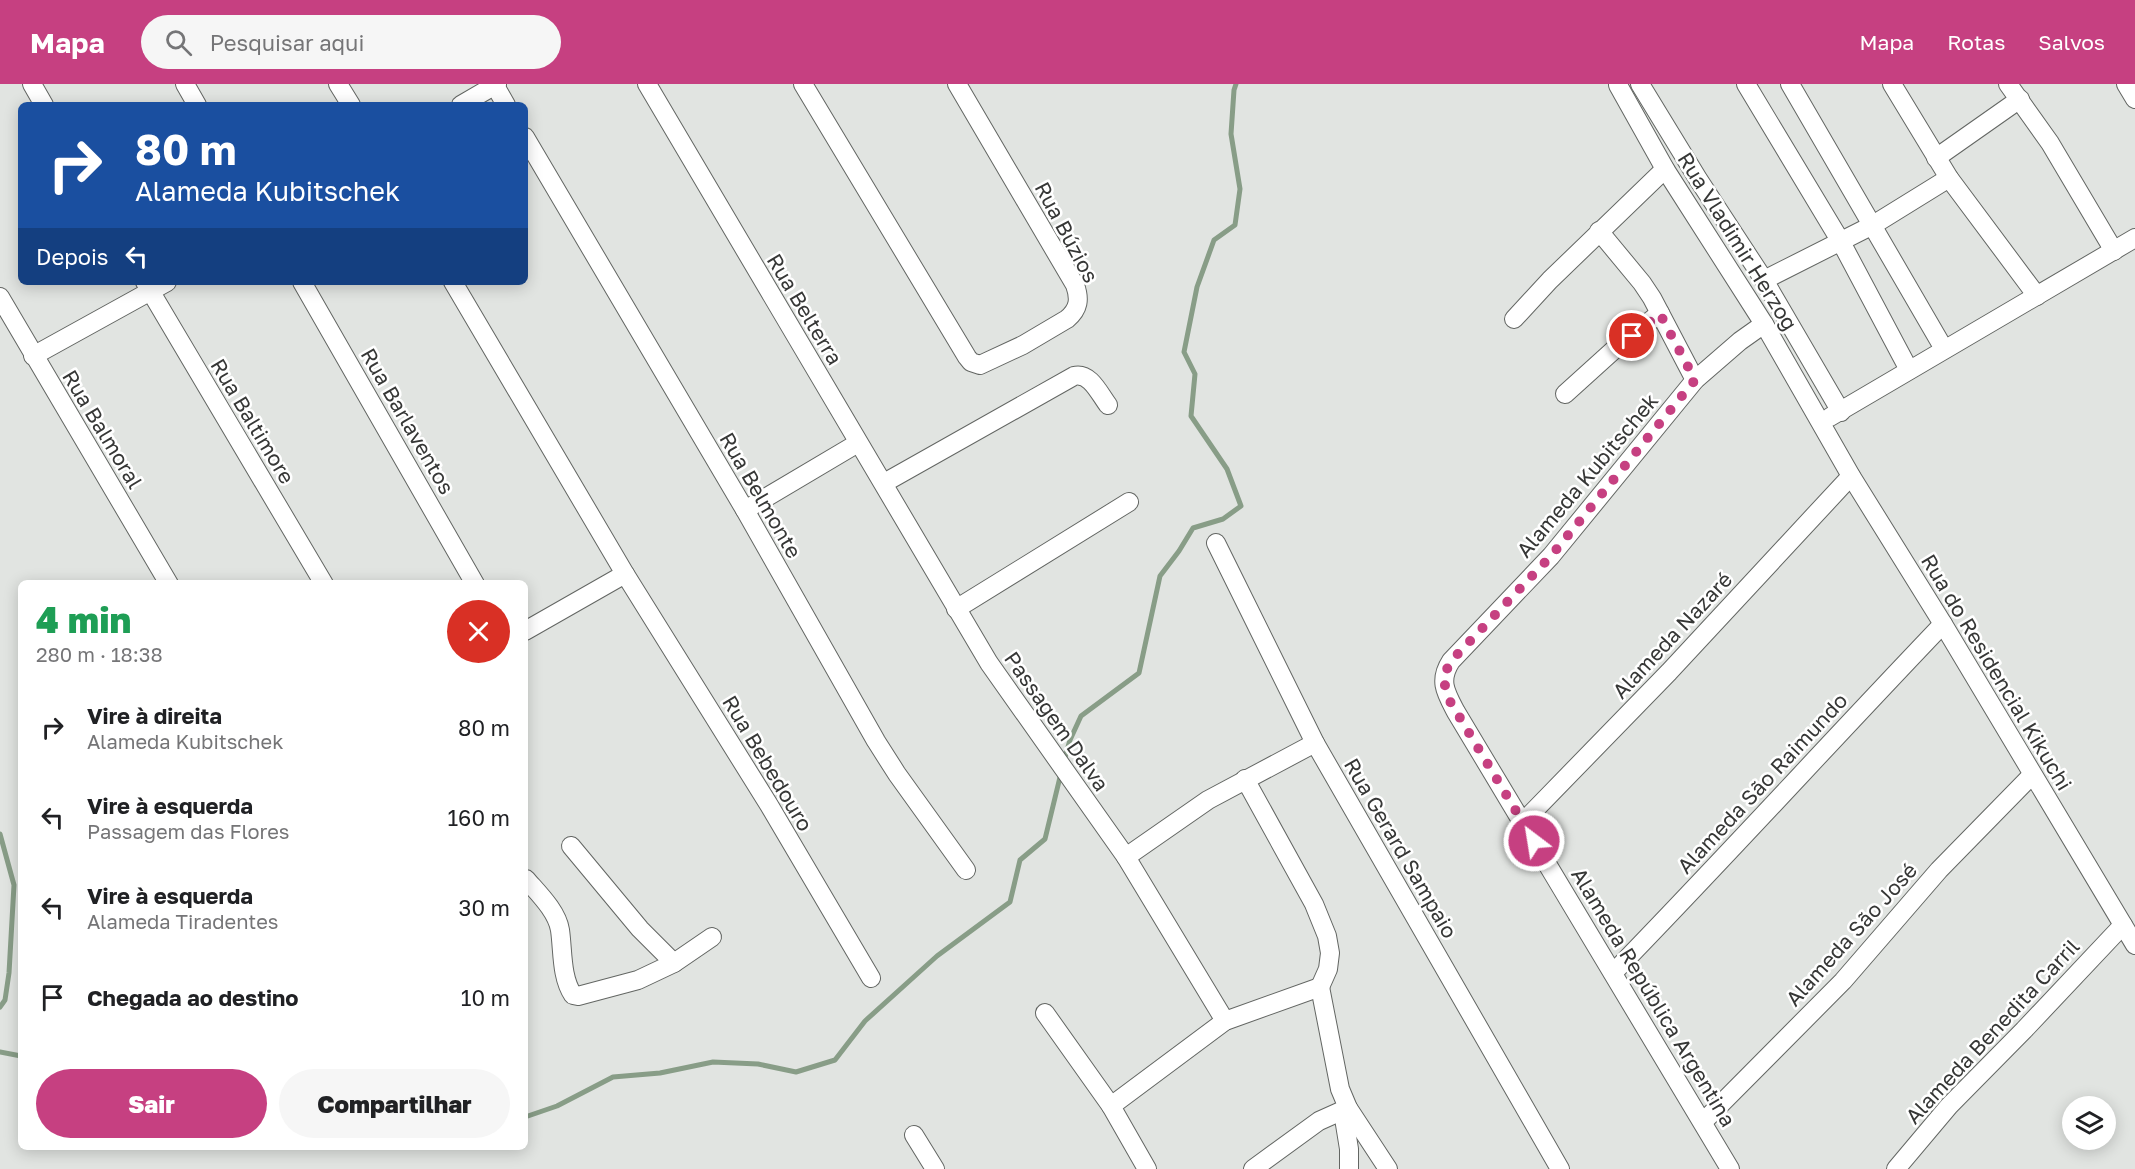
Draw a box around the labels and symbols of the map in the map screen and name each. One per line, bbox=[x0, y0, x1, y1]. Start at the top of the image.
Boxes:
street label: Rua Vladimir Herzog bbox=[1673, 147, 1803, 335]
street label: Rua Búzios bbox=[1030, 177, 1104, 287]
street label: Rua Belterra bbox=[762, 249, 848, 369]
pin bbox=[1606, 310, 1657, 361]
street label: Rua Barlaventos bbox=[356, 343, 460, 499]
street label: Rua Baltimore bbox=[205, 354, 301, 488]
street label: Rua Balmoral bbox=[57, 365, 149, 493]
street label: Alameda Kubitschek bbox=[1511, 388, 1663, 562]
street label: Rua Belmonte bbox=[714, 427, 808, 563]
street label: Rua do Residencial Kikuchi bbox=[1916, 549, 2078, 795]
street label: Alameda Nazaré bbox=[1607, 566, 1737, 704]
street label: Passagem Dalva bbox=[999, 646, 1115, 796]
street label: Alameda São Raimundo bbox=[1672, 687, 1852, 879]
street label: Rua Bebedouro bbox=[717, 690, 819, 836]
street label: Rua Gerard Sampaio bbox=[1339, 753, 1463, 943]
position arrow bbox=[1502, 809, 1566, 873]
street label: Alameda São José bbox=[1780, 857, 1922, 1011]
street label: Alameda República Argentina bbox=[1566, 863, 1742, 1131]
street label: Alameda Benedita Carril bbox=[1900, 933, 2084, 1129]

